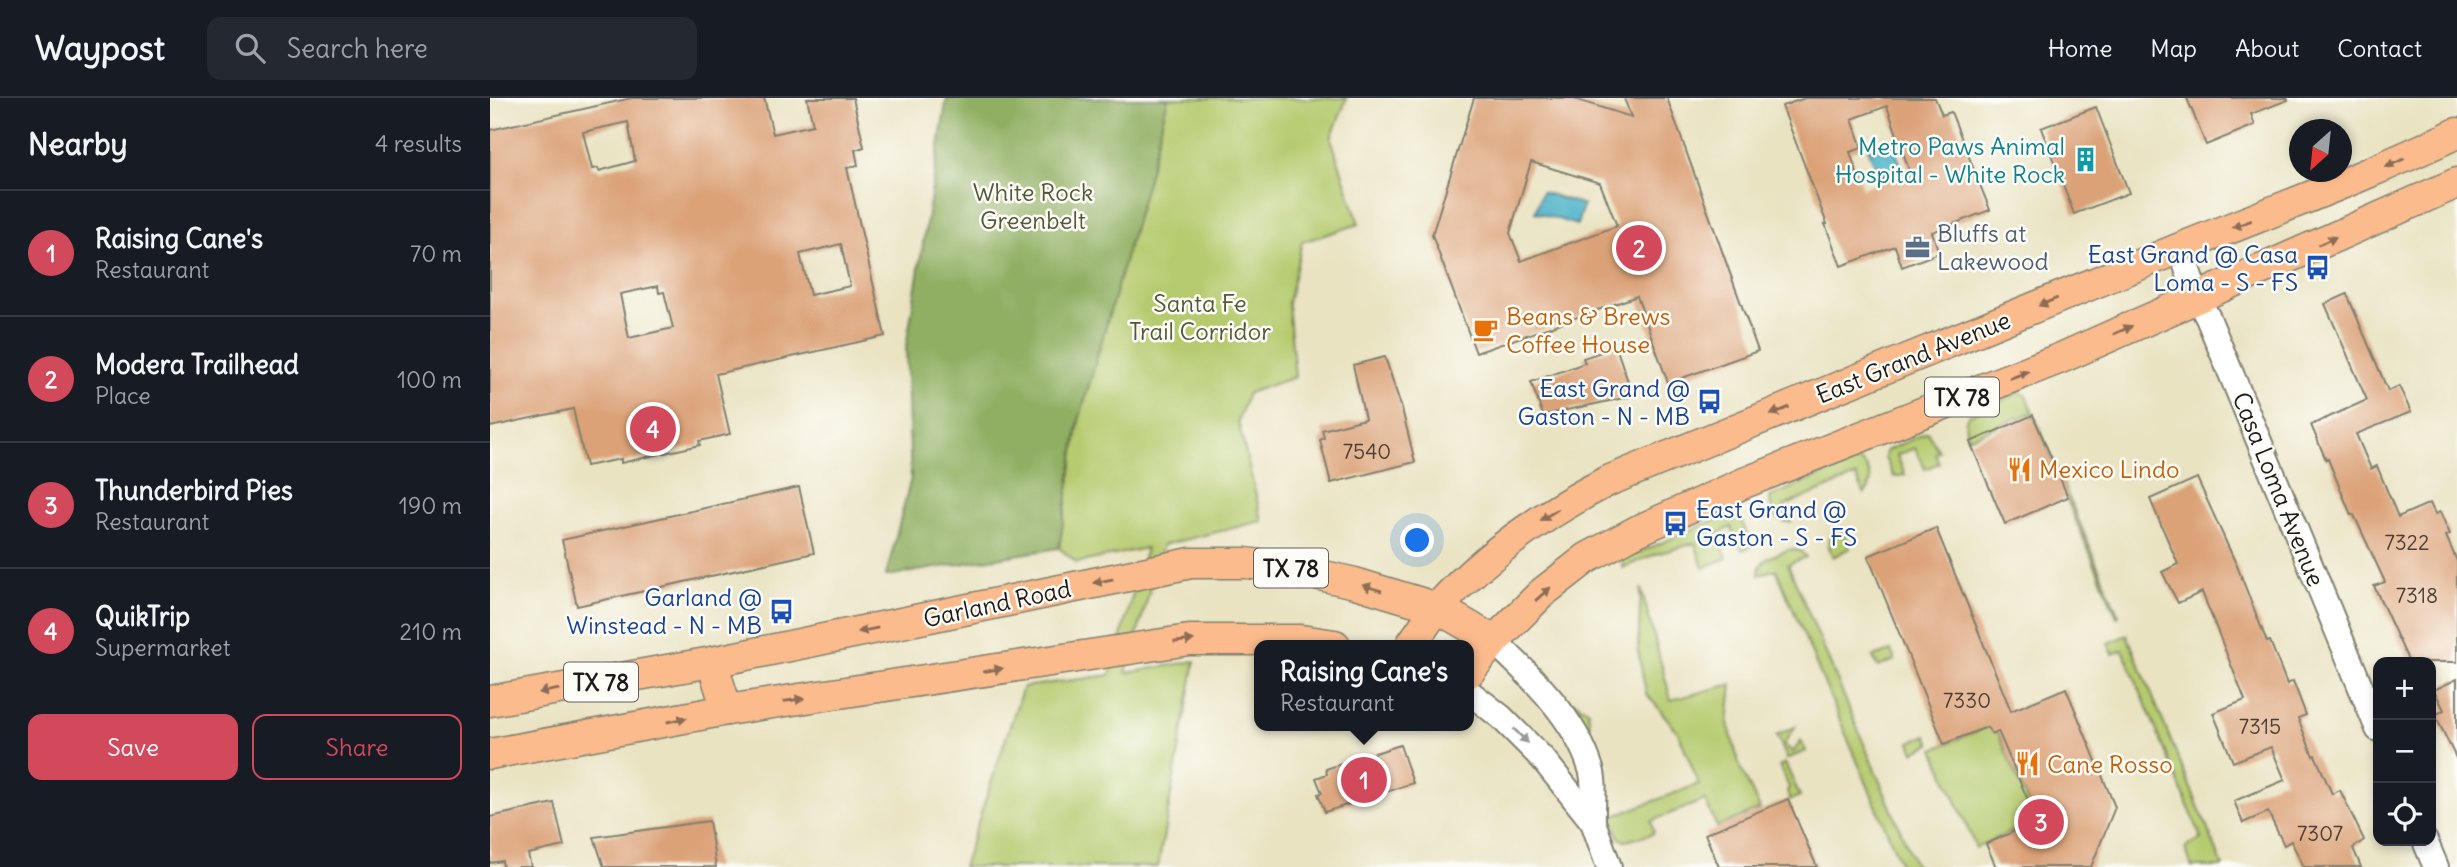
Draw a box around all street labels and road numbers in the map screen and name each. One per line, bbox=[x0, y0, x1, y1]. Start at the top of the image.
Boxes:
street label: East Grand Avenue bbox=[1811, 304, 2015, 410]
road number: TX 78 bbox=[1925, 378, 1999, 416]
street label: Casa Loma Avenue bbox=[2226, 388, 2332, 590]
road number: TX 78 bbox=[1254, 548, 1328, 588]
street label: Garland Road bbox=[921, 573, 1073, 633]
road number: TX 78 bbox=[564, 662, 638, 702]

